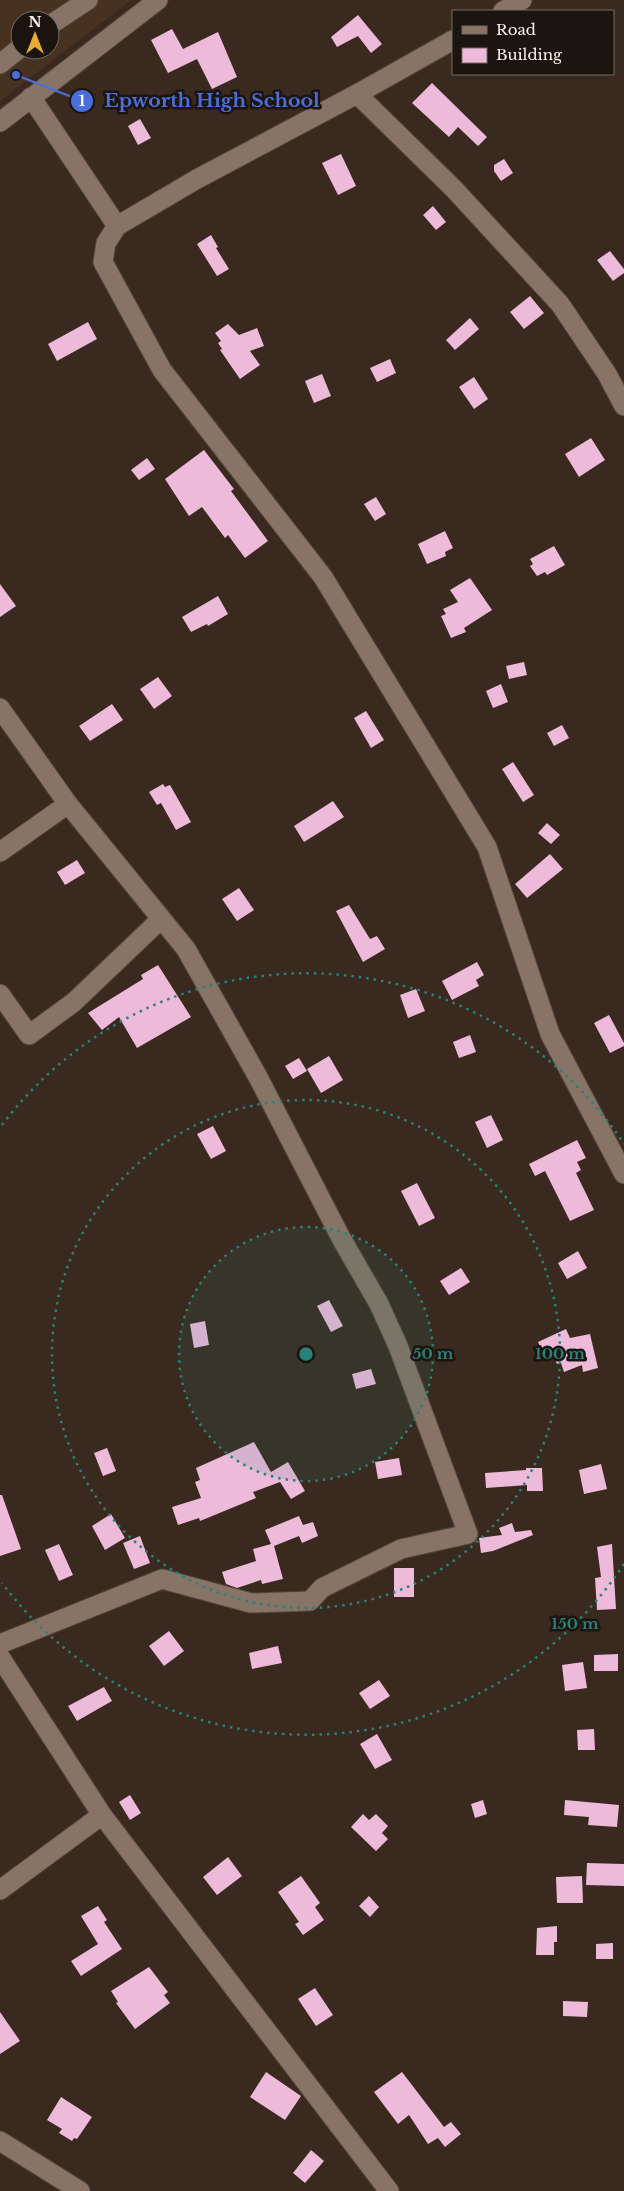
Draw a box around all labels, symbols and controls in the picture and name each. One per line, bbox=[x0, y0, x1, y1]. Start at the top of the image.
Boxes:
north arrow bbox=[10, 10, 60, 60]
legend bbox=[452, 10, 614, 75]
text: N bbox=[28, 13, 42, 31]
text: Road bbox=[496, 20, 536, 39]
text: Building bbox=[496, 45, 563, 64]
callout: Epworth High School bbox=[69, 84, 330, 118]
text: Epworth High School bbox=[104, 89, 320, 112]
text: 1 bbox=[79, 91, 86, 110]
text: 50 m bbox=[413, 1344, 454, 1363]
text: 100 m bbox=[535, 1344, 585, 1363]
centre of rings bbox=[297, 1345, 315, 1363]
text: 150 m bbox=[551, 1614, 599, 1633]

